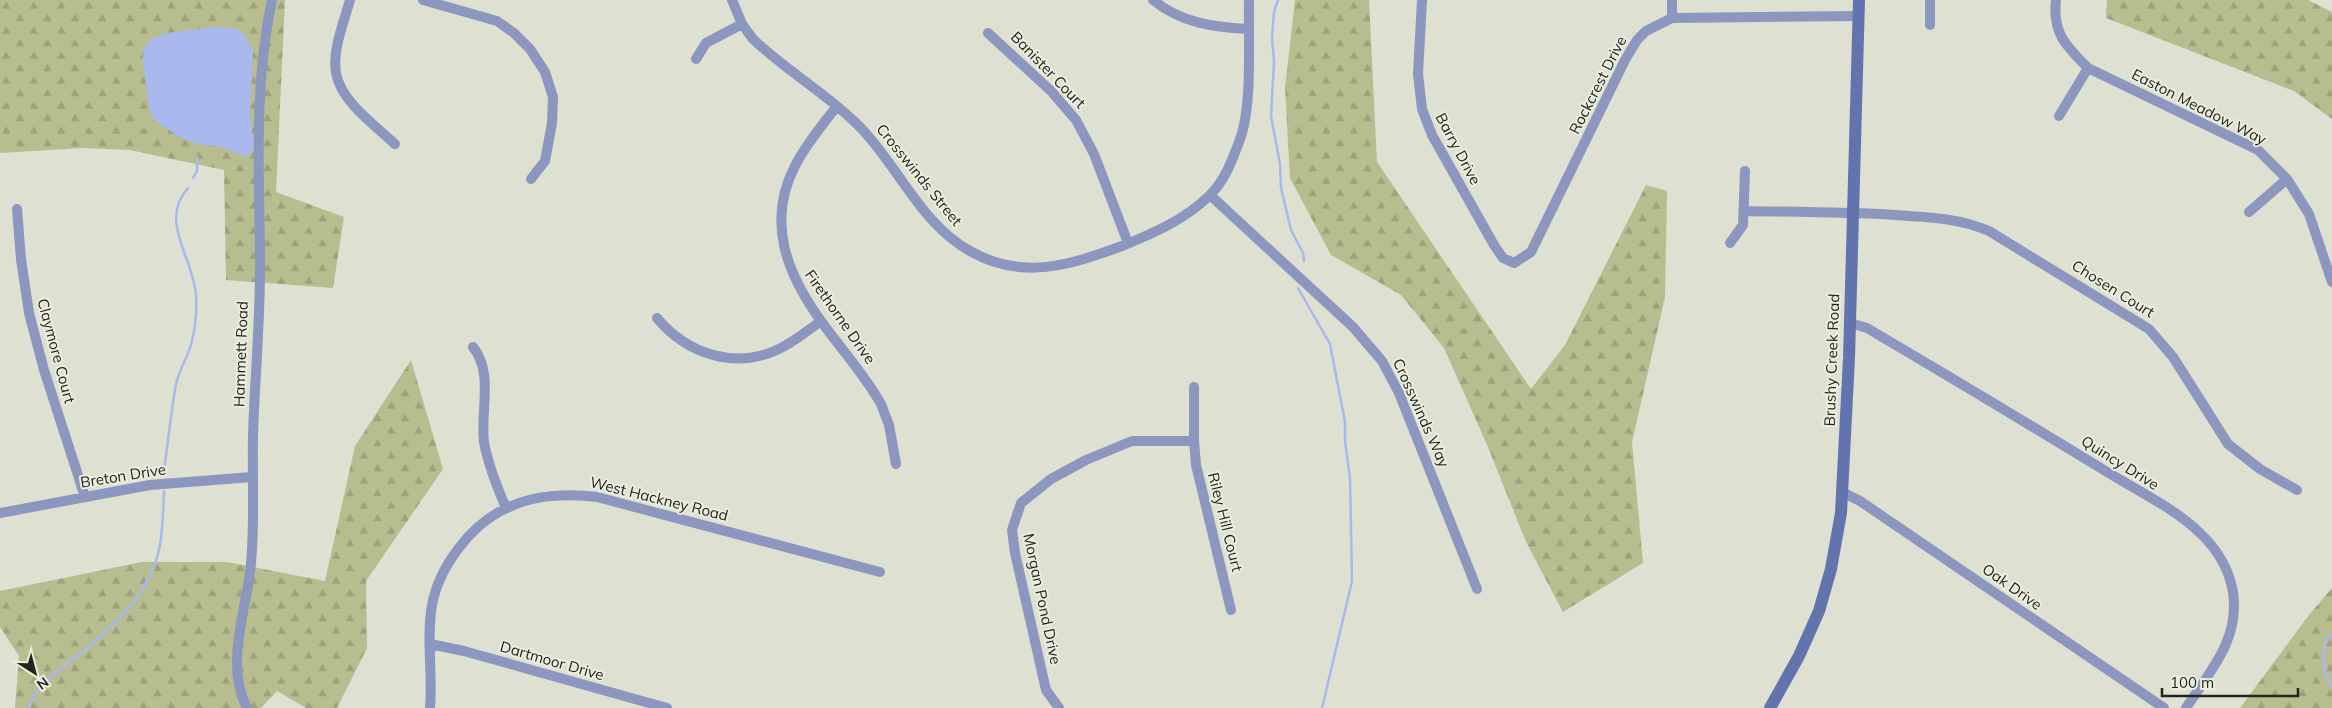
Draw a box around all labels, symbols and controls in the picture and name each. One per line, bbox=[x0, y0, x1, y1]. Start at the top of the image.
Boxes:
street label: Banister Court bbox=[1007, 27, 1090, 112]
street label: Rockcrest Drive bbox=[1565, 33, 1630, 137]
street label: Easton Meadow Way bbox=[2129, 64, 2270, 149]
street label: Barry Drive bbox=[1432, 110, 1485, 188]
street label: Crosswinds Street bbox=[872, 120, 966, 230]
street label: Chosen Court bbox=[2068, 256, 2158, 322]
street label: Firethorne Drive bbox=[801, 266, 880, 367]
street label: Brushy Creek Road bbox=[1820, 293, 1843, 427]
street label: Claymore Court bbox=[33, 296, 80, 405]
street label: Hammett Road bbox=[229, 301, 252, 407]
street label: Crosswinds Way bbox=[1389, 355, 1454, 470]
street label: Quincy Drive bbox=[2078, 431, 2163, 494]
street label: Breton Drive bbox=[79, 459, 167, 492]
street label: Riley Hill Court bbox=[1204, 470, 1247, 573]
street label: West Hackney Road bbox=[588, 472, 730, 525]
street label: Morgan Pond Drive bbox=[1019, 532, 1066, 666]
street label: Oak Drive bbox=[1979, 559, 2046, 614]
street label: Dartmoor Drive bbox=[498, 637, 606, 684]
north arrow bbox=[10, 648, 60, 698]
scale bar bbox=[2162, 666, 2298, 698]
text: N bbox=[33, 673, 52, 694]
text: 100 m bbox=[2170, 673, 2214, 692]

